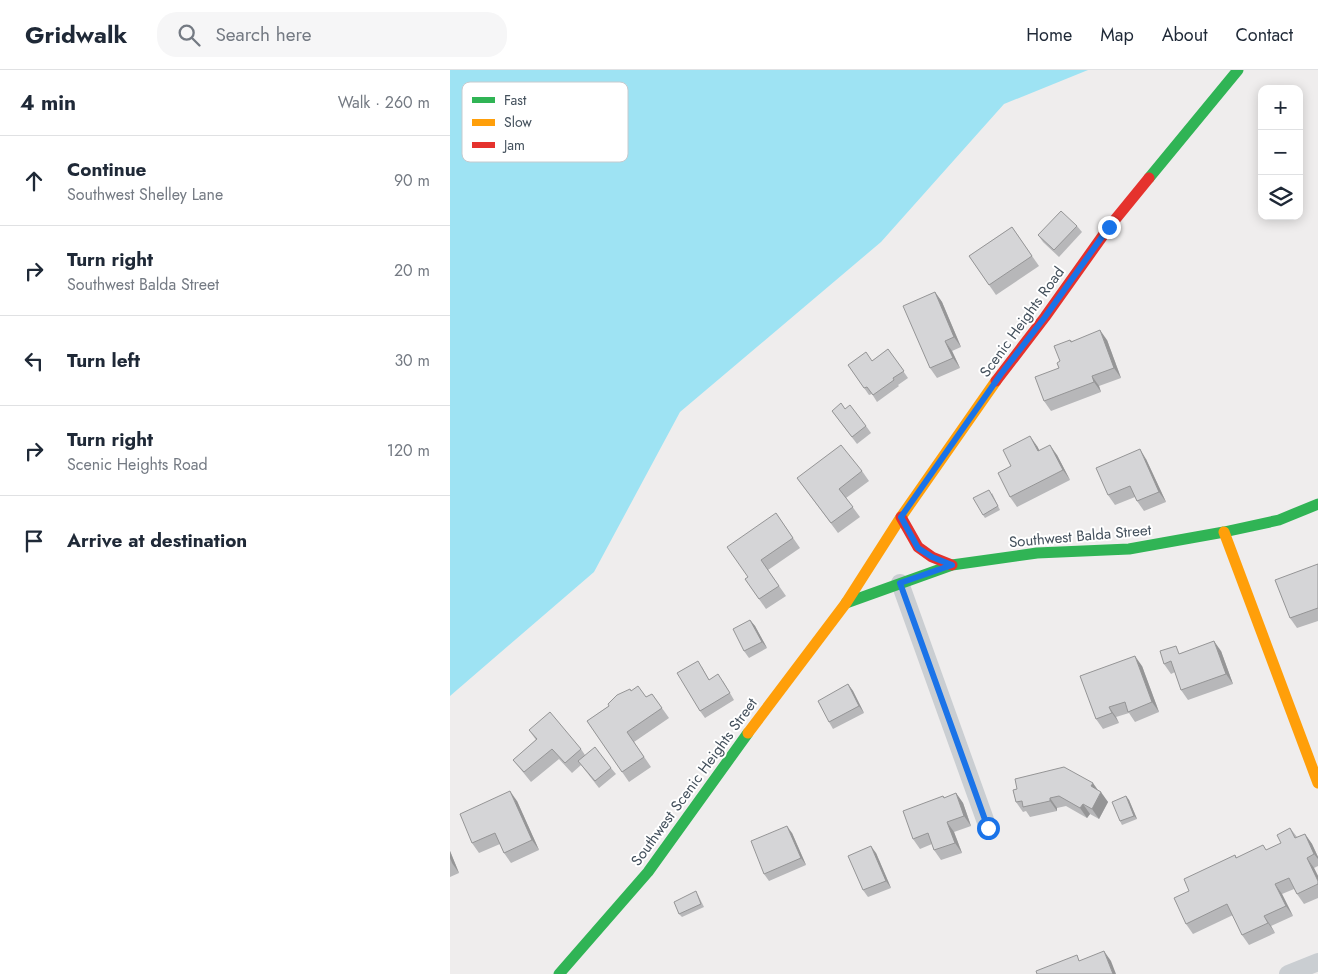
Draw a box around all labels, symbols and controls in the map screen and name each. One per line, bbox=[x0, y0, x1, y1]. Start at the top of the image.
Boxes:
search box bbox=[157, 12, 507, 57]
text: Gridwalk bbox=[25, 17, 127, 52]
icon: search bbox=[175, 21, 203, 49]
text: Search here bbox=[215, 21, 311, 48]
text: Home bbox=[1026, 22, 1072, 48]
text: Map bbox=[1100, 22, 1134, 48]
text: About bbox=[1162, 22, 1207, 48]
text: Contact bbox=[1235, 22, 1293, 48]
legend bbox=[462, 82, 628, 162]
map controls bbox=[1258, 85, 1303, 220]
button: + bbox=[1258, 85, 1303, 130]
text: 4 min bbox=[20, 88, 76, 118]
text: Fast bbox=[504, 90, 527, 110]
text: Walk · 260 m bbox=[338, 91, 430, 114]
text: Slow bbox=[504, 112, 532, 132]
button: − bbox=[1258, 130, 1303, 175]
text: Jam bbox=[502, 135, 525, 155]
text: Continue bbox=[67, 156, 146, 183]
icon: ahead bbox=[20, 167, 48, 195]
text: 90 m bbox=[394, 169, 430, 192]
button: layers bbox=[1258, 175, 1303, 220]
text: Southwest Shelley Lane bbox=[67, 183, 223, 206]
route end bbox=[1098, 216, 1121, 239]
text: Turn right bbox=[67, 246, 153, 273]
icon: right bbox=[20, 257, 48, 285]
text: 20 m bbox=[394, 259, 430, 282]
street label: Scenic Heights Road bbox=[974, 262, 1070, 382]
text: Southwest Balda Street bbox=[67, 273, 219, 296]
icon: left bbox=[20, 347, 48, 375]
text: Turn left bbox=[67, 347, 140, 374]
text: 30 m bbox=[394, 349, 430, 372]
text: Turn right bbox=[67, 426, 153, 453]
icon: right bbox=[20, 437, 48, 465]
text: 120 m bbox=[387, 439, 430, 462]
text: Scenic Heights Road bbox=[67, 453, 208, 476]
street label: Southwest Balda Street bbox=[1008, 519, 1152, 553]
icon: arrive bbox=[20, 527, 48, 555]
text: Arrive at destination bbox=[67, 527, 247, 554]
street label: Southwest Scenic Heights Street bbox=[625, 693, 763, 871]
route start bbox=[977, 817, 1000, 840]

